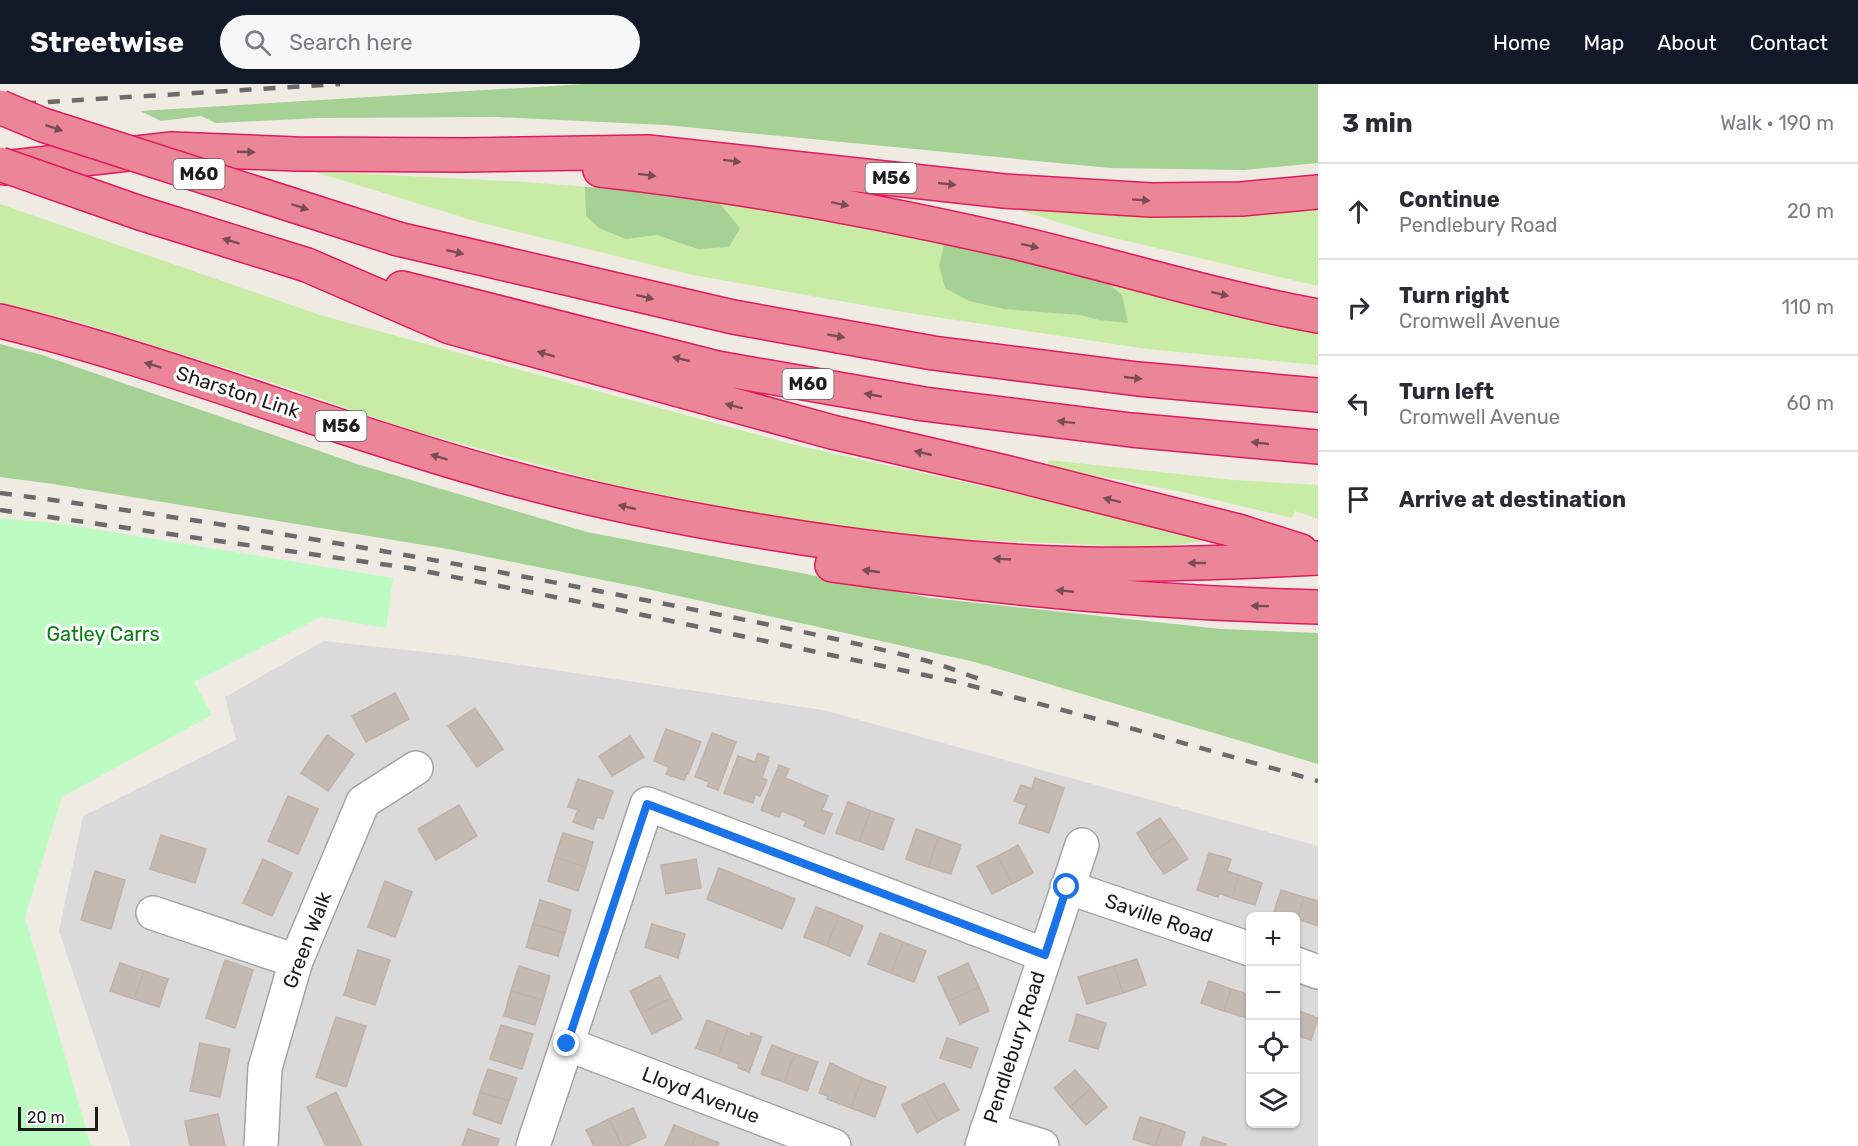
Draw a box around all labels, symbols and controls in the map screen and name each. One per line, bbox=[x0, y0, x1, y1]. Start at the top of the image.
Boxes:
search box bbox=[220, 15, 640, 69]
text: Streetwise bbox=[30, 26, 184, 59]
icon: search bbox=[241, 26, 274, 59]
text: Search here bbox=[289, 29, 413, 56]
text: Home bbox=[1493, 30, 1550, 55]
text: Map bbox=[1583, 30, 1624, 55]
text: About bbox=[1657, 30, 1717, 55]
text: Contact bbox=[1750, 30, 1828, 55]
text: 3 min bbox=[1342, 108, 1413, 139]
text: Walk · 190 m bbox=[1720, 111, 1834, 135]
one-way arrow bbox=[45, 124, 63, 133]
one-way arrow bbox=[237, 147, 256, 156]
one-way arrow bbox=[722, 156, 741, 166]
road number: M60 bbox=[174, 159, 224, 189]
road number: M56 bbox=[866, 163, 916, 193]
one-way arrow bbox=[638, 171, 657, 180]
one-way arrow bbox=[937, 179, 956, 189]
text: Continue bbox=[1399, 186, 1500, 213]
one-way arrow bbox=[1131, 195, 1150, 204]
icon: ahead bbox=[1342, 195, 1375, 228]
text: 20 m bbox=[1787, 199, 1834, 223]
one-way arrow bbox=[831, 200, 849, 210]
one-way arrow bbox=[291, 203, 309, 212]
text: Pendlebury Road bbox=[1399, 213, 1557, 237]
one-way arrow bbox=[222, 236, 240, 245]
one-way arrow bbox=[1021, 241, 1040, 251]
one-way arrow bbox=[446, 248, 465, 257]
text: Turn right bbox=[1399, 282, 1509, 309]
one-way arrow bbox=[1210, 289, 1229, 299]
icon: right bbox=[1342, 291, 1375, 324]
one-way arrow bbox=[636, 292, 654, 302]
text: 110 m bbox=[1782, 295, 1834, 319]
text: Cromwell Avenue bbox=[1399, 309, 1560, 333]
one-way arrow bbox=[827, 331, 846, 340]
one-way arrow bbox=[537, 349, 555, 358]
one-way arrow bbox=[672, 354, 690, 363]
one-way arrow bbox=[144, 360, 162, 369]
street label: Sharston Link bbox=[173, 361, 303, 423]
road number: M60 bbox=[782, 369, 834, 399]
one-way arrow bbox=[1123, 374, 1142, 383]
text: Turn left bbox=[1399, 378, 1494, 405]
icon: left bbox=[1342, 387, 1375, 420]
one-way arrow bbox=[863, 390, 882, 399]
text: 60 m bbox=[1787, 391, 1834, 415]
one-way arrow bbox=[725, 400, 743, 410]
text: Cromwell Avenue bbox=[1399, 405, 1560, 429]
road number: M56 bbox=[316, 411, 366, 441]
one-way arrow bbox=[1056, 417, 1075, 427]
one-way arrow bbox=[1250, 438, 1269, 448]
one-way arrow bbox=[914, 448, 932, 458]
one-way arrow bbox=[430, 452, 448, 461]
icon: arrive bbox=[1342, 483, 1375, 516]
text: Arrive at destination bbox=[1399, 486, 1626, 513]
one-way arrow bbox=[1102, 495, 1121, 504]
one-way arrow bbox=[617, 502, 636, 511]
one-way arrow bbox=[992, 555, 1011, 564]
one-way arrow bbox=[1187, 558, 1206, 568]
one-way arrow bbox=[862, 566, 881, 575]
one-way arrow bbox=[1056, 587, 1075, 596]
one-way arrow bbox=[1250, 601, 1269, 610]
park label: Gatley Carrs bbox=[46, 622, 160, 646]
route start bbox=[1053, 873, 1079, 899]
street label: Green Walk bbox=[278, 887, 337, 992]
street label: Saville Road bbox=[1102, 888, 1216, 948]
map controls bbox=[1246, 912, 1300, 1128]
button: + bbox=[1246, 912, 1300, 966]
button: − bbox=[1246, 966, 1300, 1020]
street label: Pendlebury Road bbox=[978, 968, 1050, 1126]
button: locate bbox=[1246, 1020, 1300, 1074]
route end bbox=[553, 1030, 579, 1056]
street label: Lloyd Avenue bbox=[639, 1062, 763, 1128]
button: layers bbox=[1246, 1074, 1300, 1128]
scale bar bbox=[18, 1104, 98, 1132]
text: 20 m bbox=[27, 1108, 65, 1127]

